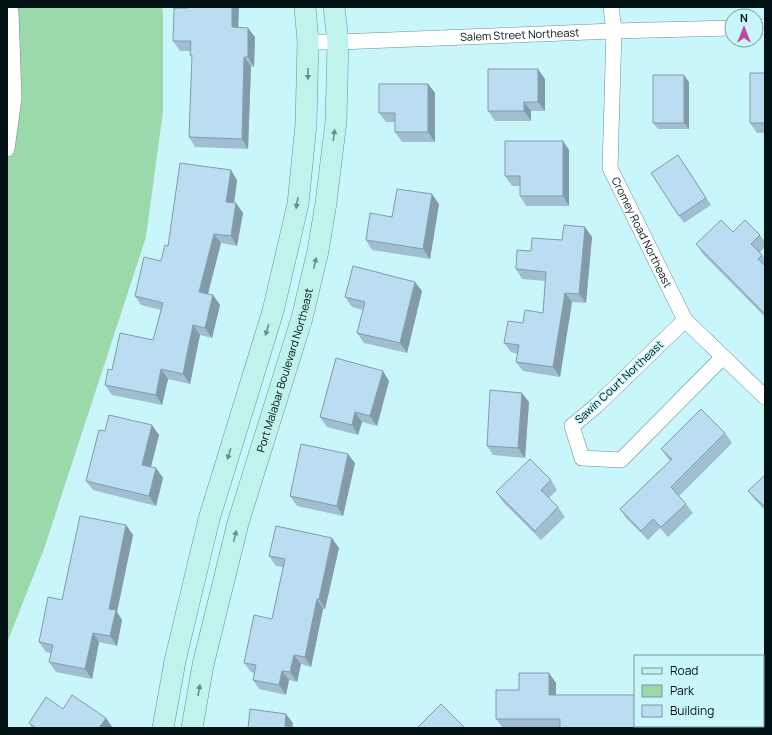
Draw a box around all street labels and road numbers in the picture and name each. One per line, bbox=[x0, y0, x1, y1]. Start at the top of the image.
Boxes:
street label: Salem Street Northeast bbox=[460, 24, 580, 44]
street label: Cromey Road Northeast bbox=[609, 174, 676, 290]
street label: Port Malabar Boulevard Northeast bbox=[253, 287, 316, 454]
street label: Sawin Court Northeast bbox=[571, 337, 666, 426]

